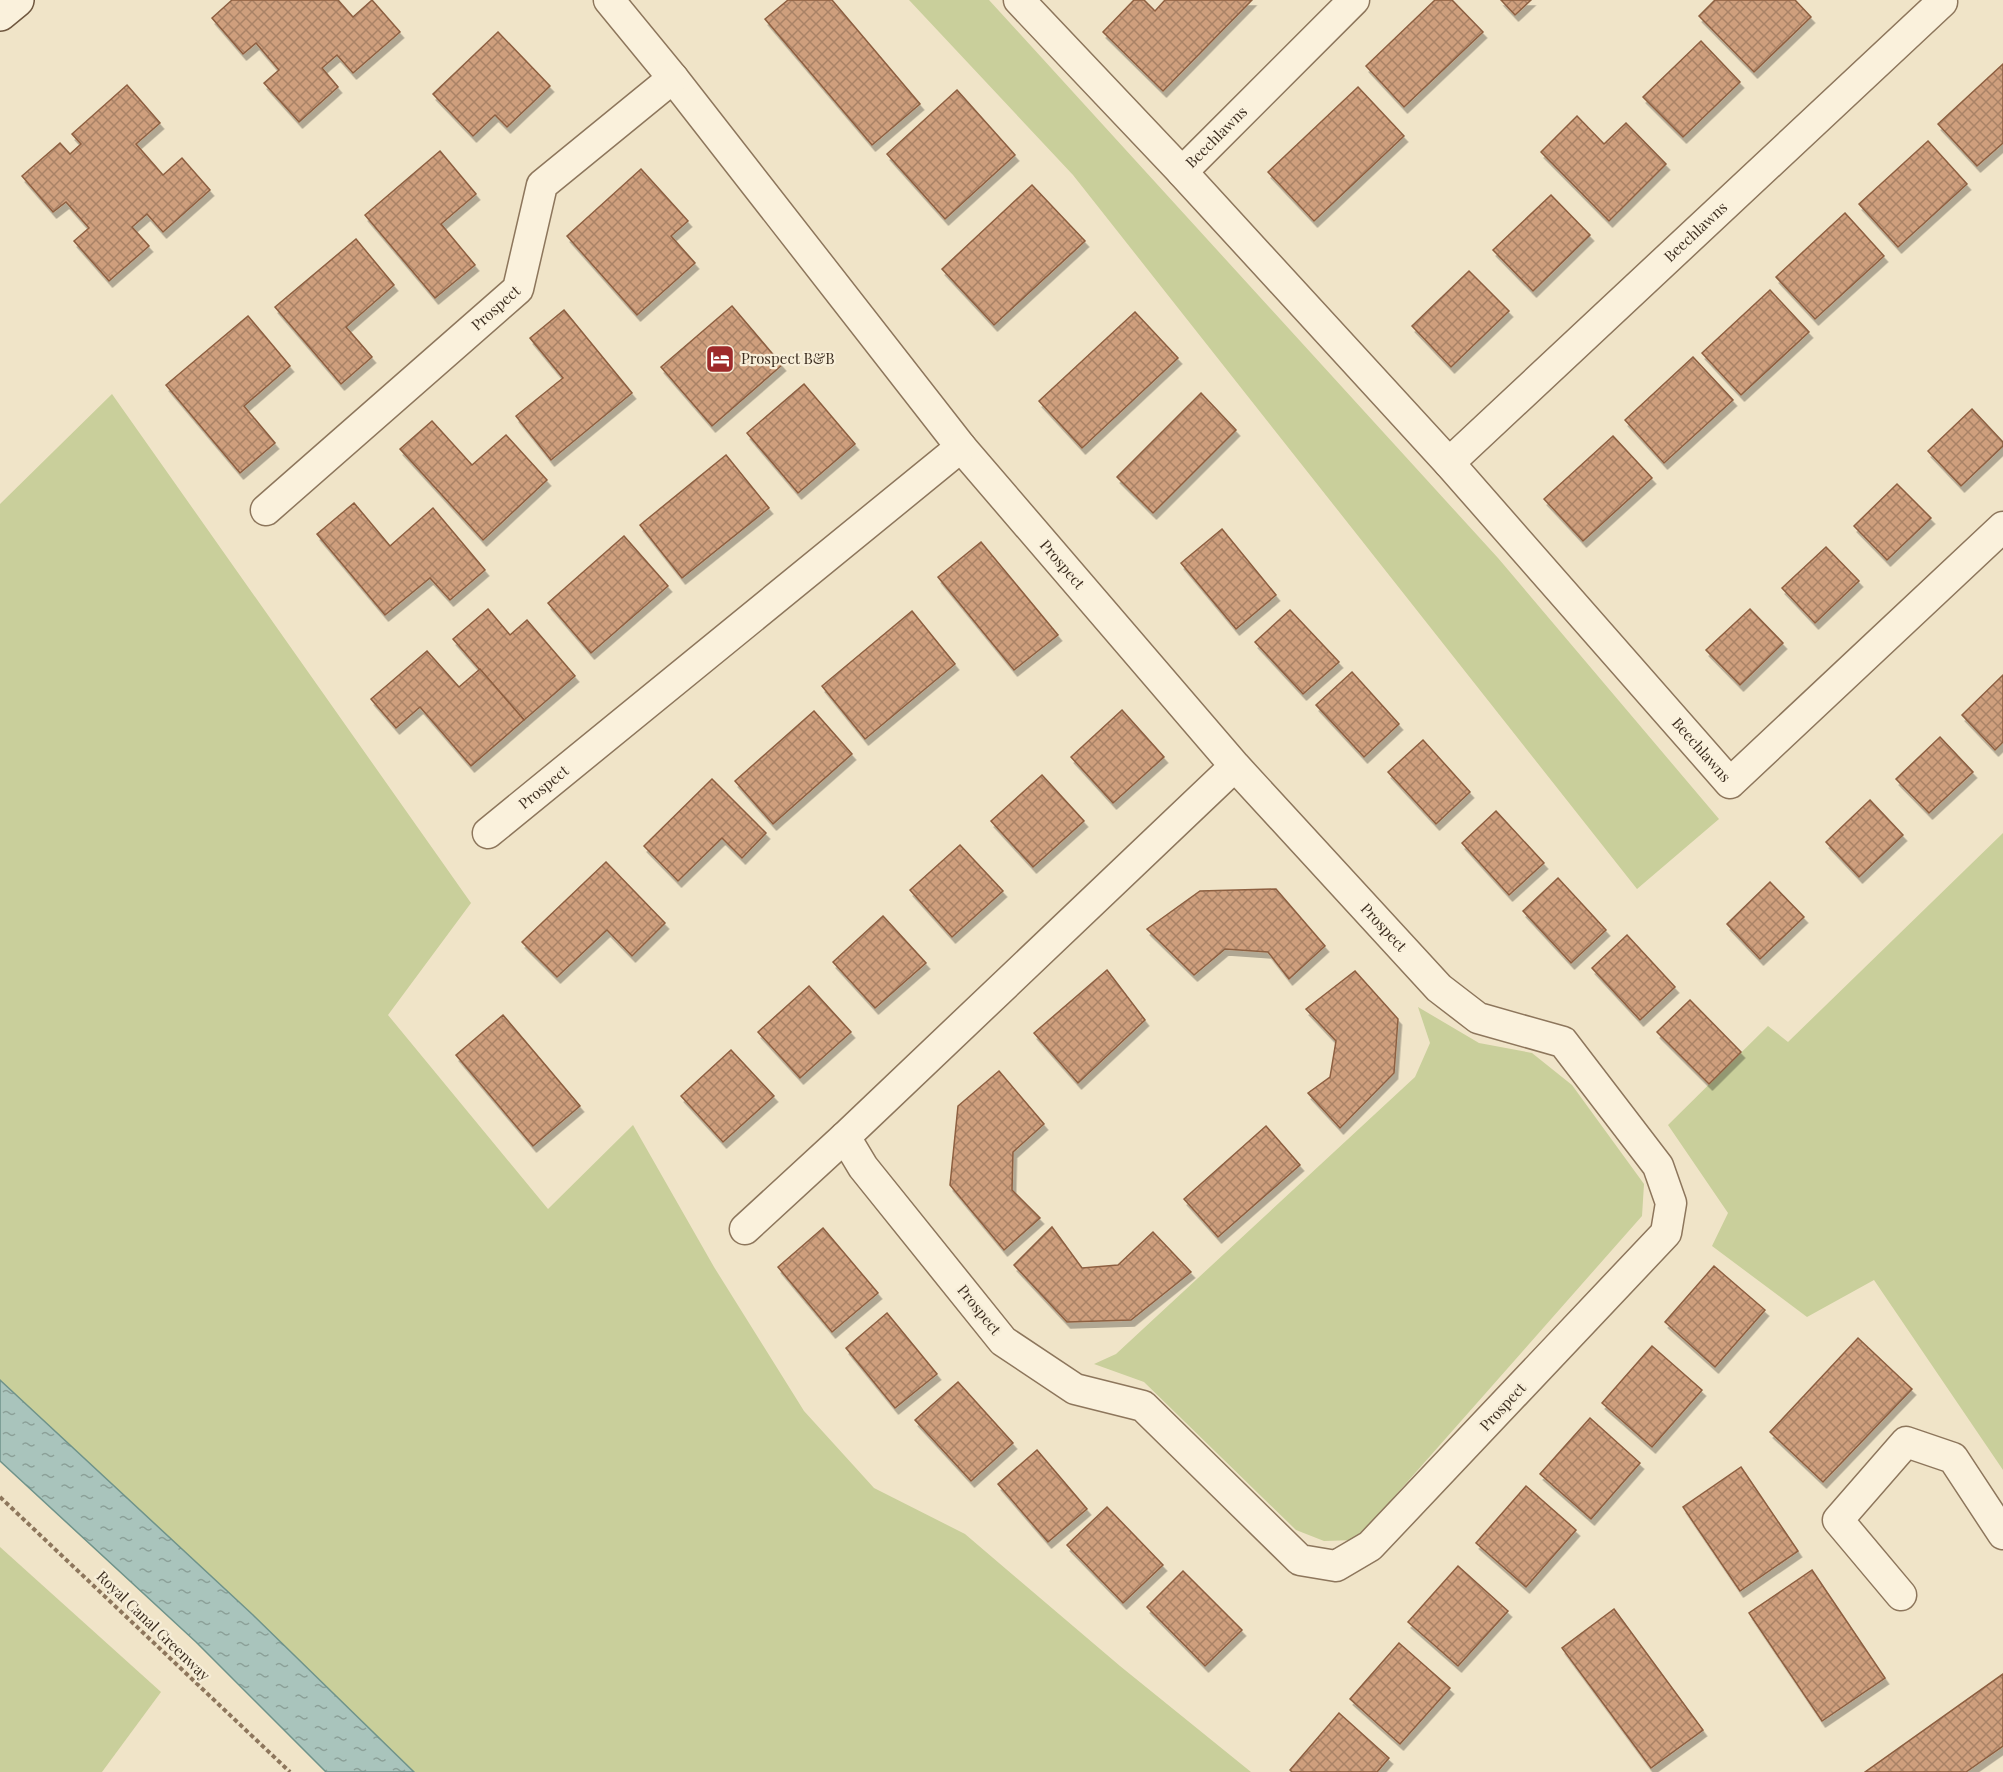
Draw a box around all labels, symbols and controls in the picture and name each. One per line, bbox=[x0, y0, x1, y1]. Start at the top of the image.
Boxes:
street label: Beechlawns bbox=[1181, 101, 1251, 172]
street label: Beechlawns bbox=[1659, 197, 1731, 266]
street label: Prospect bbox=[467, 280, 525, 334]
hotel icon: Prospect B&B bbox=[704, 343, 736, 375]
place label: Prospect B&B bbox=[741, 348, 835, 368]
street label: Prospect bbox=[1036, 535, 1090, 593]
street label: Beechlawns bbox=[1668, 713, 1736, 786]
street label: Prospect bbox=[514, 760, 573, 813]
street label: Prospect bbox=[1357, 898, 1412, 956]
street label: Prospect bbox=[953, 1280, 1007, 1339]
street label: Prospect bbox=[1475, 1377, 1530, 1435]
street label: Royal Canal Greenway bbox=[93, 1566, 215, 1685]

